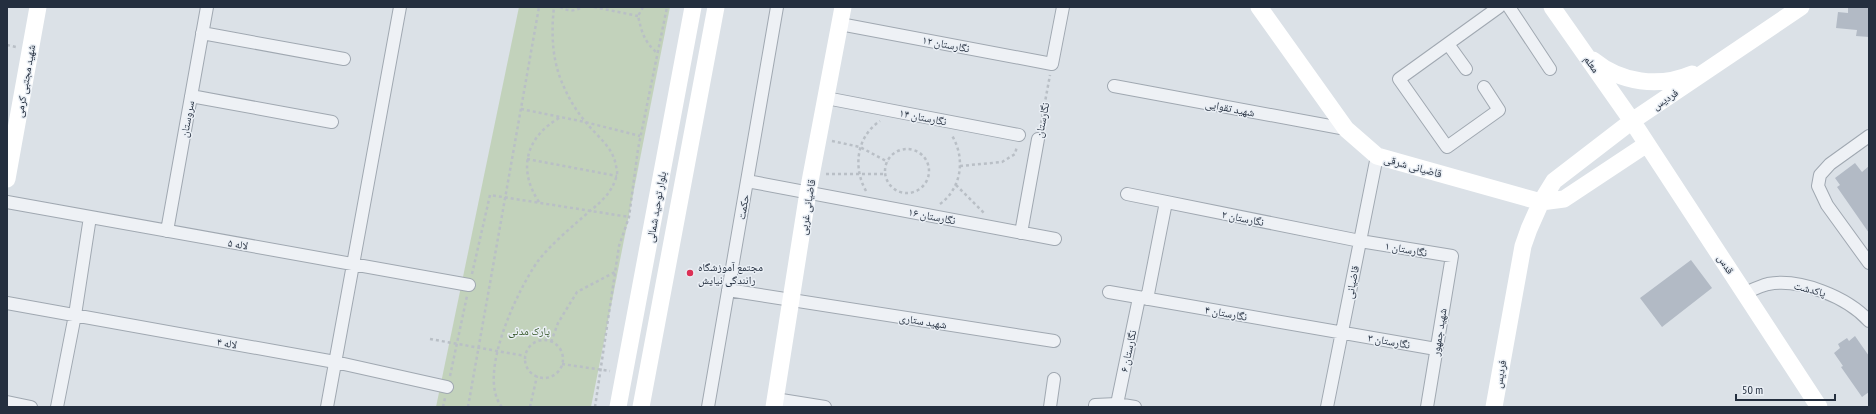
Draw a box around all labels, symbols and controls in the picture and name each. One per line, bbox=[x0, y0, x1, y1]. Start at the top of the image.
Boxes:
street label: نگارستان ۱۲ bbox=[921, 33, 971, 55]
street label: شهید مجتبی کرمی bbox=[12, 43, 38, 119]
street label: معلم bbox=[1580, 53, 1603, 76]
street label: فردیس bbox=[1649, 85, 1681, 113]
street label: شهید تقوایی bbox=[1204, 96, 1256, 120]
street label: سروستان bbox=[177, 99, 197, 139]
street label: نگارستان bbox=[1032, 101, 1052, 139]
street label: نگارستان ۱۴ bbox=[898, 106, 948, 128]
street label: قاضیانی شرقی bbox=[1382, 152, 1444, 181]
street label: بلوار توحید شمالی bbox=[643, 170, 669, 244]
street label: قاضیانی غربی bbox=[796, 178, 818, 236]
street label: حکمت bbox=[734, 193, 752, 221]
street label: نگارستان ۱۶ bbox=[907, 205, 957, 227]
street label: نگارستان ۲ bbox=[1221, 207, 1265, 229]
street label: لاله ۵ bbox=[227, 235, 249, 253]
street label: نگارستان ۱ bbox=[1384, 238, 1428, 260]
street label: قدس bbox=[1714, 251, 1738, 277]
place label: مجتمع آموزشگاه رانندگی نیایش bbox=[698, 260, 763, 287]
street label: قاضیانی bbox=[1342, 264, 1362, 300]
marker: مجتمع آموزشگاه رانندگی نیایش bbox=[685, 268, 695, 278]
street label: پاکدشت bbox=[1792, 278, 1828, 300]
street label: نگارستان ۴ bbox=[1204, 302, 1248, 324]
street label: شهید جمهور bbox=[1428, 307, 1450, 358]
street label: شهید ستاری bbox=[898, 310, 948, 332]
park label: پارک مدنی bbox=[508, 324, 550, 338]
street label: نگارستان ۶ bbox=[1117, 329, 1139, 373]
street label: نگارستان ۳ bbox=[1367, 330, 1411, 352]
street label: لاله ۴ bbox=[216, 334, 238, 352]
street label: فردیس bbox=[1491, 358, 1509, 389]
scale bar bbox=[1736, 376, 1835, 402]
text: 50 m bbox=[1742, 382, 1763, 397]

